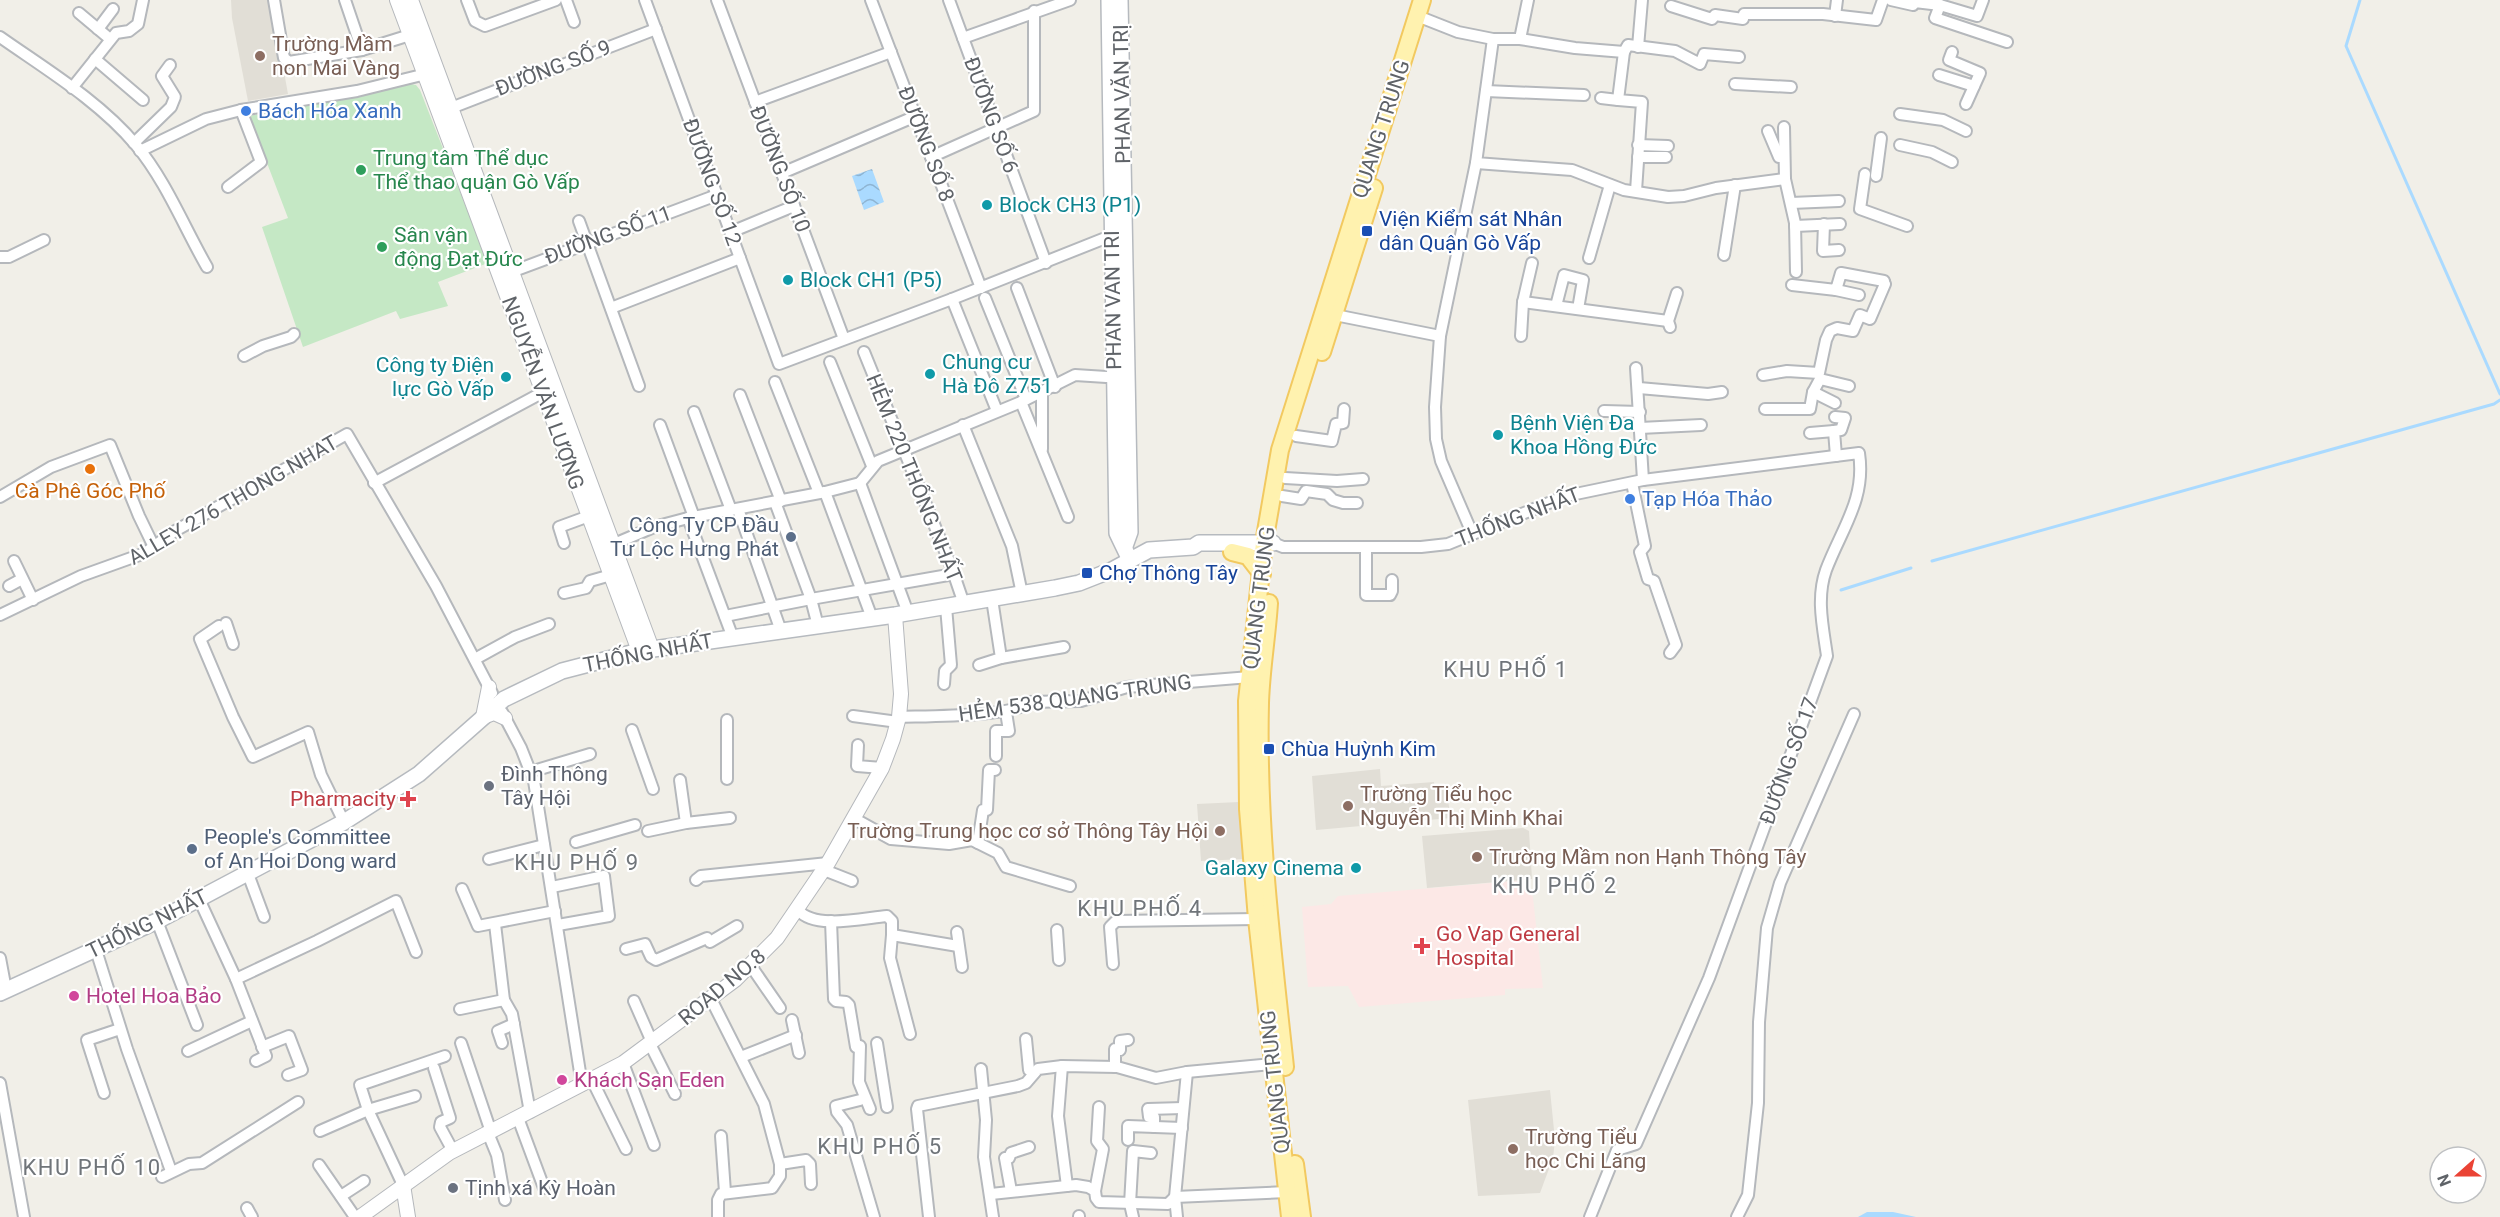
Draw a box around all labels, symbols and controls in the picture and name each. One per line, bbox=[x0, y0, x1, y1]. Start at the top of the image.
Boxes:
street label: PHAN VĂN TRỊ bbox=[1109, 24, 1135, 164]
place label: Trường Mầm non Mai Vàng bbox=[272, 32, 400, 80]
street label: ĐƯỜNG SỐ 9 bbox=[492, 34, 614, 101]
marker: Trường Mầm non Mai Vàng bbox=[253, 49, 267, 63]
street label: ĐƯỜNG SỐ 6 bbox=[959, 53, 1024, 176]
street label: QUANG TRUNG bbox=[1347, 57, 1415, 201]
street label: ĐƯỜNG SỐ 8 bbox=[893, 83, 960, 205]
place label: Bách Hóa Xanh bbox=[258, 99, 402, 123]
street label: ĐƯỜNG SỐ 10 bbox=[745, 102, 816, 236]
marker: Bách Hóa Xanh bbox=[239, 104, 253, 118]
street label: ĐƯỜNG SỐ 12 bbox=[678, 115, 747, 249]
place label: Trung tâm Thể dục Thể thao quận Gò Vấp bbox=[373, 146, 580, 194]
marker: Trung tâm Thể dục Thể thao quận Gò Vấp bbox=[354, 163, 368, 177]
place label: Block CH3 (P1) bbox=[999, 193, 1141, 217]
marker: Block CH3 (P1) bbox=[980, 198, 994, 212]
street label: ĐƯỜNG SỐ 11 bbox=[541, 200, 675, 269]
place label: Viện Kiểm sát Nhân dân Quận Gò Vấp bbox=[1379, 207, 1562, 255]
place label: Sân vận động Đạt Đức bbox=[394, 223, 523, 271]
marker: Viện Kiểm sát Nhân dân Quận Gò Vấp bbox=[1360, 224, 1374, 238]
street label: PHAN VAN TRI bbox=[1100, 230, 1126, 370]
marker: Sân vận động Đạt Đức bbox=[375, 240, 389, 254]
place label: Block CH1 (P5) bbox=[800, 268, 942, 292]
marker: Block CH1 (P5) bbox=[781, 273, 795, 287]
street label: NGUYỄN VĂN LƯỢNG bbox=[497, 293, 590, 493]
place label: Chung cư Hà Đô Z751 bbox=[942, 350, 1053, 398]
place label: Công ty Điện lực Gò Vấp bbox=[376, 353, 494, 401]
marker: Chung cư Hà Đô Z751 bbox=[923, 367, 937, 381]
marker: Công ty Điện lực Gò Vấp bbox=[499, 370, 513, 384]
street label: HẺM 220 THỐNG NHẤT bbox=[861, 370, 968, 586]
place label: Bệnh Viện Đa Khoa Hồng Đức bbox=[1510, 411, 1657, 459]
marker: Bệnh Viện Đa Khoa Hồng Đức bbox=[1491, 428, 1505, 442]
street label: ALLEY 276 THONG NHAT bbox=[124, 430, 342, 570]
marker: Cà Phê Góc Phố bbox=[83, 462, 97, 476]
place label: Cà Phê Góc Phố bbox=[15, 479, 166, 503]
street label: THỐNG NHẤT bbox=[1452, 481, 1584, 552]
place label: Tạp Hóa Thảo bbox=[1642, 487, 1772, 511]
marker: Tạp Hóa Thảo bbox=[1623, 492, 1637, 506]
place label: Công Ty CP Đầu Tư Lộc Hưng Phát bbox=[610, 513, 779, 561]
street label: QUANG TRUNG bbox=[1238, 525, 1280, 671]
marker: Công Ty CP Đầu Tư Lộc Hưng Phát bbox=[784, 530, 798, 544]
place label: Chợ Thông Tây bbox=[1099, 561, 1238, 585]
marker: Chợ Thông Tây bbox=[1080, 566, 1094, 580]
street label: THỐNG NHẤT bbox=[581, 628, 715, 677]
district label: KHU PHỐ 1 bbox=[1443, 655, 1569, 682]
street label: HẺM 538 QUANG TRUNG bbox=[957, 669, 1193, 726]
street label: ĐƯỜNG SỐ 17 bbox=[1754, 694, 1823, 828]
place label: Chùa Huỳnh Kim bbox=[1281, 737, 1436, 761]
marker: Chùa Huỳnh Kim bbox=[1262, 742, 1276, 756]
place label: Đình Thông Tây Hội bbox=[501, 762, 608, 810]
marker: Đình Thông Tây Hội bbox=[482, 779, 496, 793]
place label: Trường Tiểu học Nguyễn Thị Minh Khai bbox=[1360, 782, 1563, 830]
place label: Pharmacity bbox=[290, 787, 396, 811]
marker: Pharmacity bbox=[401, 792, 415, 806]
marker: Trường Tiểu học Nguyễn Thị Minh Khai bbox=[1341, 799, 1355, 813]
place label: Trường Trung học cơ sở Thông Tây Hội bbox=[847, 819, 1208, 843]
marker: Trường Trung học cơ sở Thông Tây Hội bbox=[1213, 824, 1227, 838]
place label: People's Committee of An Hoi Dong ward bbox=[204, 825, 397, 873]
marker: People's Committee of An Hoi Dong ward bbox=[185, 842, 199, 856]
place label: Trường Mầm non Hạnh Thông Tây bbox=[1489, 845, 1807, 869]
district label: KHU PHỐ 9 bbox=[514, 848, 640, 875]
marker: Trường Mầm non Hạnh Thông Tây bbox=[1470, 850, 1484, 864]
place label: Galaxy Cinema bbox=[1205, 856, 1344, 880]
marker: Galaxy Cinema bbox=[1349, 861, 1363, 875]
district label: KHU PHỐ 2 bbox=[1492, 871, 1618, 898]
street label: THỐNG NHẤT bbox=[82, 883, 212, 964]
district label: KHU PHỐ 4 bbox=[1077, 894, 1203, 921]
place label: Go Vap General Hospital bbox=[1436, 922, 1580, 970]
marker: Go Vap General Hospital bbox=[1413, 937, 1431, 955]
street label: ROAD NO.8 bbox=[674, 944, 770, 1030]
place label: Hotel Hoa Bảo bbox=[86, 984, 221, 1008]
marker: Hotel Hoa Bảo bbox=[67, 989, 81, 1003]
street label: QUANG TRUNG bbox=[1256, 1009, 1294, 1155]
place label: Khách Sạn Eden bbox=[574, 1068, 725, 1092]
marker: Khách Sạn Eden bbox=[555, 1073, 569, 1087]
place label: Trường Tiểu học Chi Lăng bbox=[1525, 1125, 1646, 1173]
district label: KHU PHỐ 5 bbox=[817, 1132, 943, 1159]
marker: Trường Tiểu học Chi Lăng bbox=[1506, 1142, 1520, 1156]
north arrow bbox=[2428, 1145, 2488, 1205]
district label: KHU PHỐ 10 bbox=[22, 1153, 162, 1180]
text: N bbox=[2434, 1172, 2455, 1189]
place label: Tịnh xá Kỳ Hoàn bbox=[465, 1176, 616, 1200]
marker: Tịnh xá Kỳ Hoàn bbox=[446, 1181, 460, 1195]

